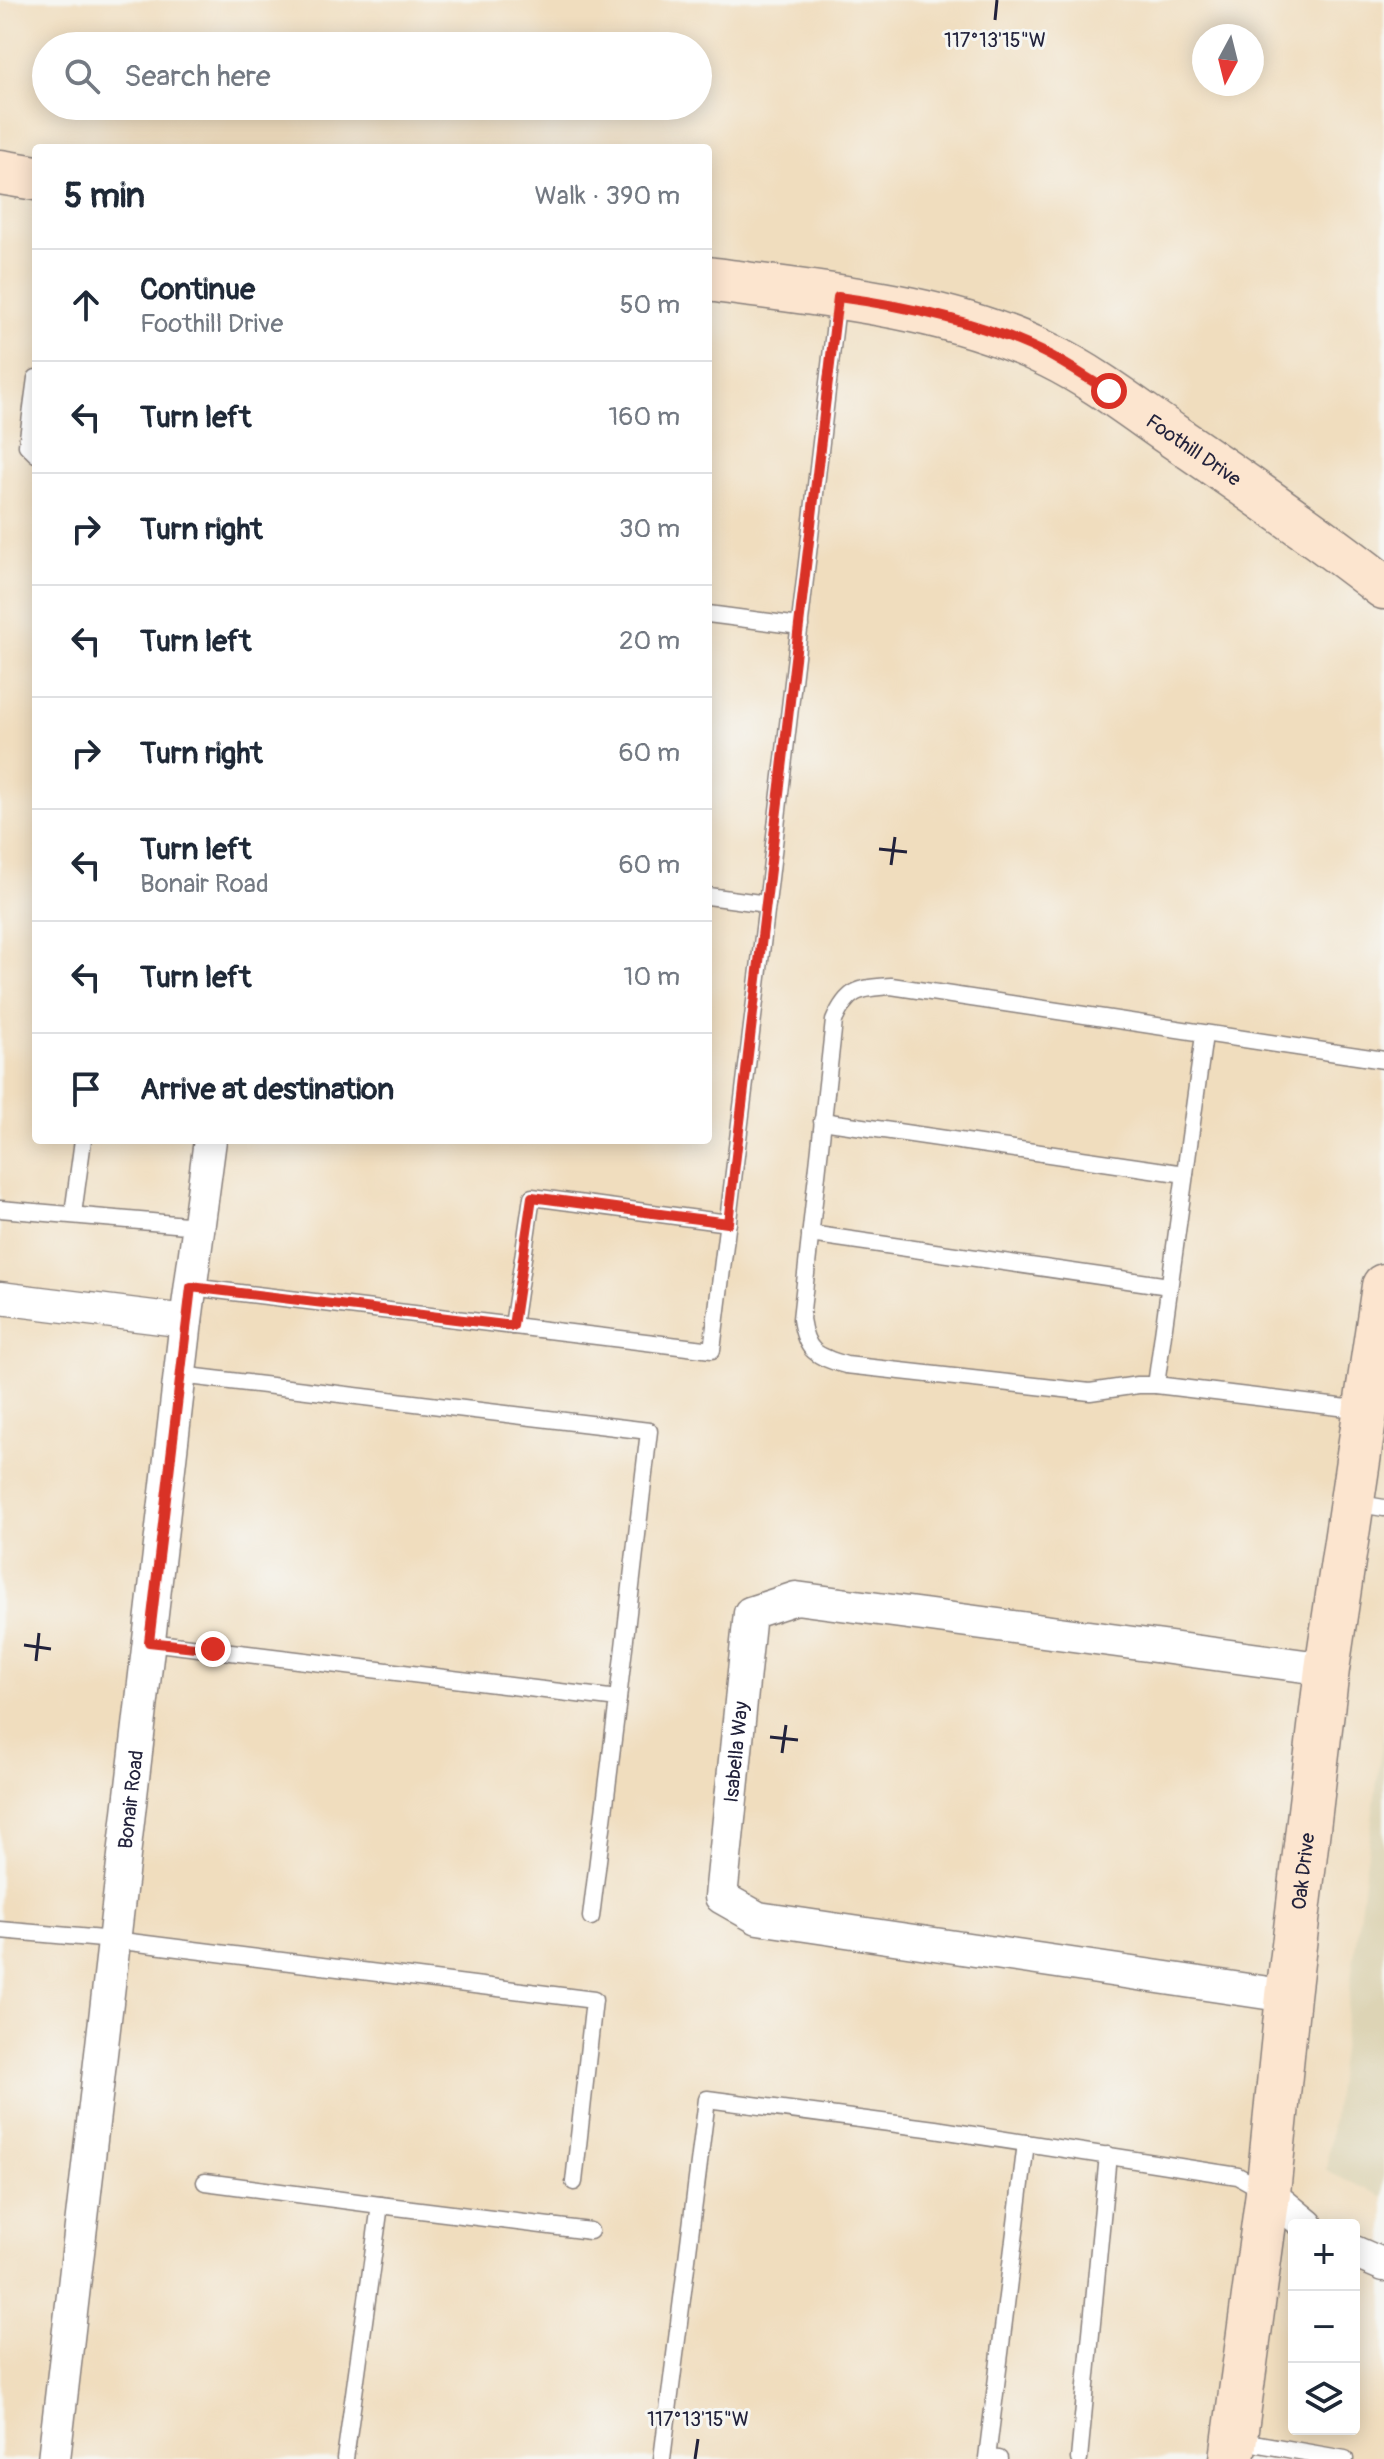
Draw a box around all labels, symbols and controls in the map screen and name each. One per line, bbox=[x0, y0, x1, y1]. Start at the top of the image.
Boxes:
north arrow bbox=[1192, 24, 1264, 96]
text: 117°13'15"W bbox=[944, 28, 1046, 53]
search box bbox=[32, 32, 712, 120]
icon: search bbox=[60, 54, 104, 98]
text: Search here bbox=[124, 58, 271, 95]
text: 5 min bbox=[64, 175, 145, 218]
text: Walk · 390 m bbox=[535, 180, 680, 212]
text: Continue bbox=[140, 271, 255, 308]
icon: ahead bbox=[64, 283, 108, 327]
text: 50 m bbox=[619, 289, 680, 321]
text: Foothill Drive bbox=[140, 308, 283, 340]
route start bbox=[1091, 373, 1127, 409]
icon: left bbox=[64, 395, 108, 439]
text: Turn left bbox=[140, 399, 251, 436]
text: 160 m bbox=[608, 401, 680, 433]
street label: Foothill Drive bbox=[1141, 409, 1246, 492]
icon: right bbox=[64, 507, 108, 551]
text: Turn right bbox=[140, 511, 263, 548]
text: 30 m bbox=[619, 513, 680, 545]
icon: left bbox=[64, 619, 108, 663]
text: Turn left bbox=[140, 623, 251, 660]
text: 20 m bbox=[619, 625, 680, 657]
icon: right bbox=[64, 731, 108, 775]
text: Turn right bbox=[140, 735, 263, 772]
text: 60 m bbox=[618, 737, 680, 769]
text: Turn left bbox=[140, 831, 251, 868]
icon: left bbox=[64, 843, 108, 887]
text: 60 m bbox=[618, 849, 680, 881]
text: Bonair Road bbox=[140, 868, 269, 900]
icon: left bbox=[64, 955, 108, 999]
text: Turn left bbox=[140, 959, 251, 996]
text: 10 m bbox=[623, 961, 680, 993]
icon: arrive bbox=[64, 1067, 108, 1111]
text: Arrive at destination bbox=[140, 1071, 394, 1108]
route end bbox=[195, 1631, 231, 1667]
street label: Isabella Way bbox=[719, 1700, 754, 1804]
street label: Bonair Road bbox=[113, 1749, 149, 1850]
street label: Oak Drive bbox=[1286, 1831, 1320, 1911]
map controls bbox=[1288, 2219, 1360, 2435]
button: + bbox=[1288, 2219, 1360, 2291]
button: − bbox=[1288, 2291, 1360, 2363]
button: layers bbox=[1288, 2363, 1360, 2435]
text: 117°13'15"W bbox=[647, 2407, 749, 2432]

